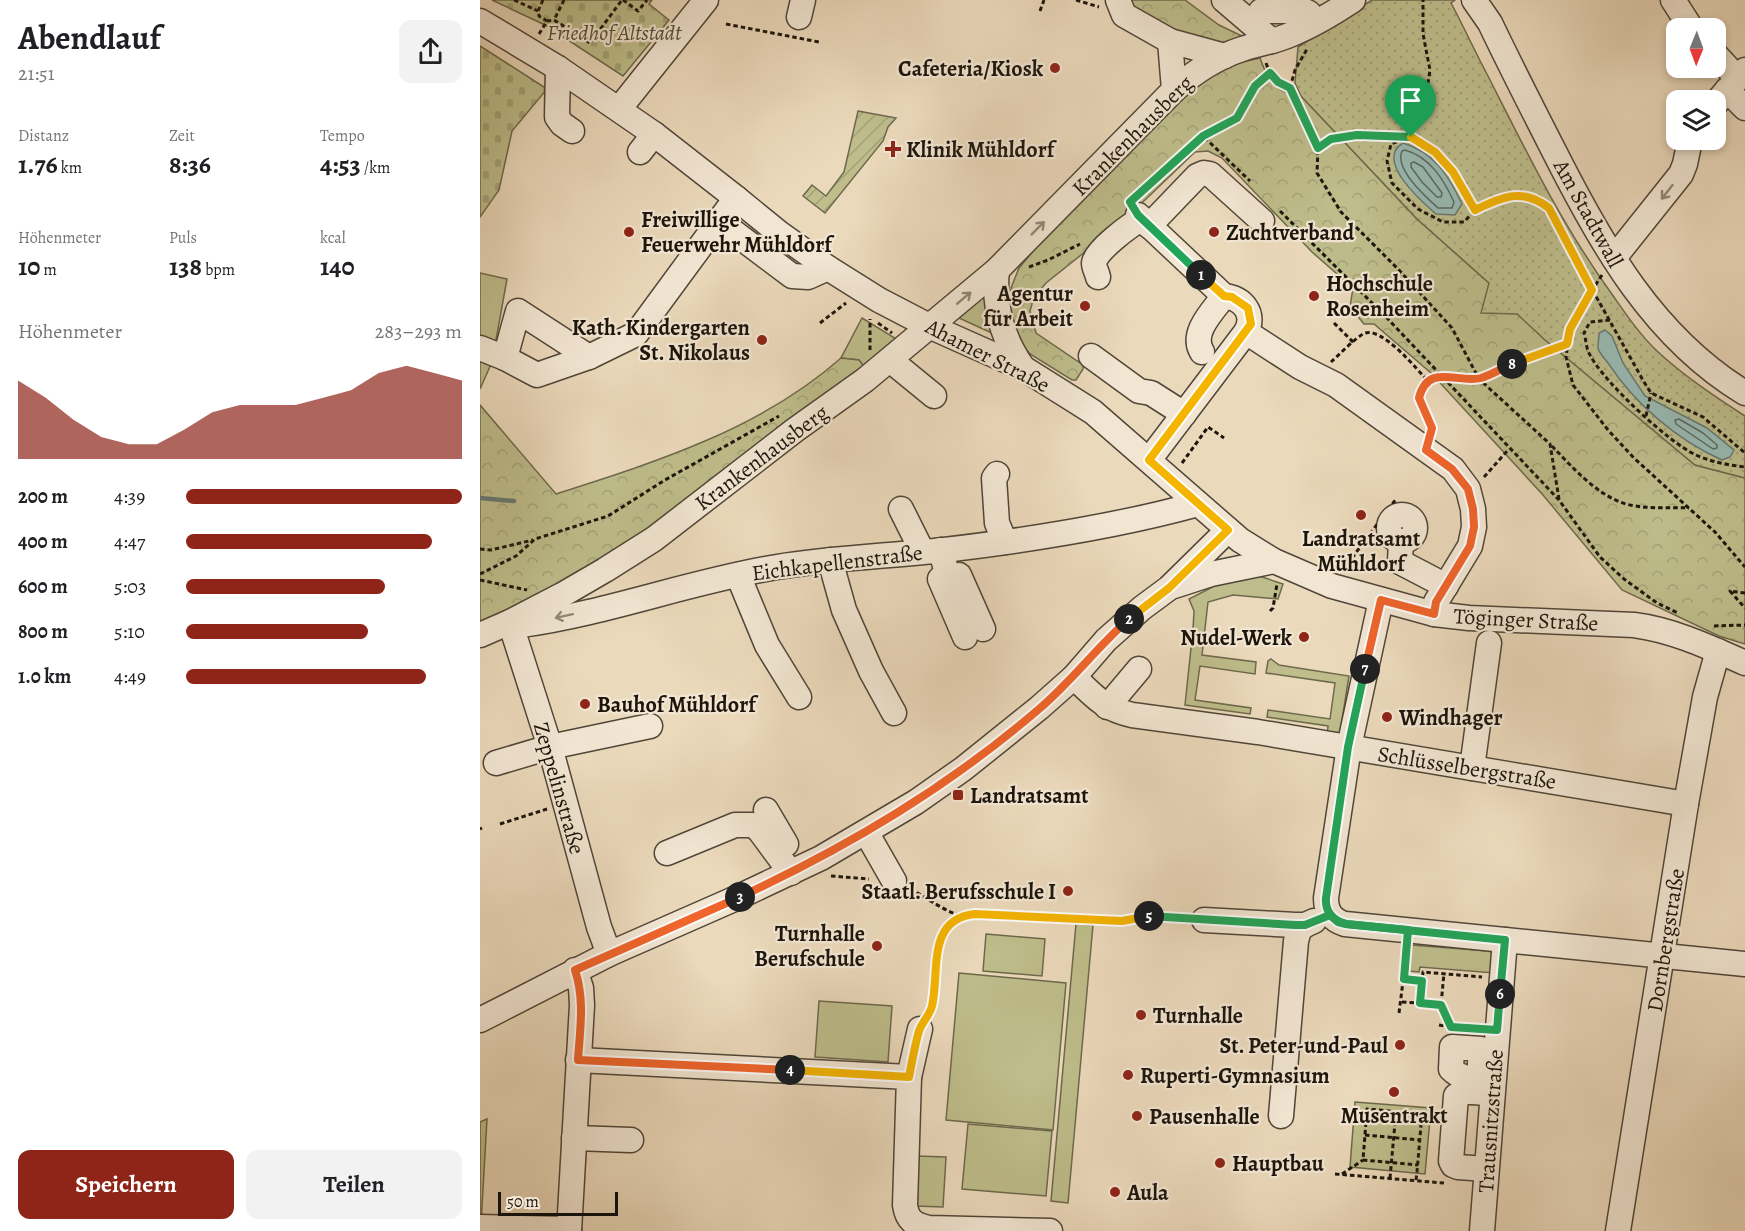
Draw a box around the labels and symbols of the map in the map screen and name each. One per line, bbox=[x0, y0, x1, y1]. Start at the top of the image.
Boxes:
park label: Friedhof Altstadt bbox=[547, 18, 682, 48]
north arrow bbox=[1666, 18, 1726, 78]
place label: Cafeteria/Kiosk bbox=[898, 54, 1044, 84]
marker: Cafeteria/Kiosk bbox=[1048, 61, 1062, 75]
street label: Krankenhausberg bbox=[1066, 69, 1200, 203]
pin bbox=[1385, 75, 1436, 137]
place label: Klinik Mühldorf bbox=[906, 135, 1058, 165]
marker: Klinik Mühldorf bbox=[884, 140, 902, 158]
street label: Am Stadtwall bbox=[1546, 153, 1630, 273]
one-way arrow bbox=[1660, 183, 1673, 199]
place label: Freiwillige Feuerwehr Mühldorf bbox=[641, 205, 835, 260]
place label: Zuchtverband bbox=[1226, 218, 1354, 248]
one-way arrow bbox=[1031, 221, 1046, 236]
marker: Freiwillige Feuerwehr Mühldorf bbox=[622, 225, 636, 239]
marker: Zuchtverband bbox=[1207, 225, 1221, 239]
pin: 1 bbox=[1186, 260, 1216, 290]
place label: Hochschule Rosenheim bbox=[1326, 269, 1433, 324]
place label: Agentur für Arbeit bbox=[983, 279, 1074, 334]
marker: Hochschule Rosenheim bbox=[1307, 289, 1321, 303]
one-way arrow bbox=[956, 292, 972, 305]
marker: Agentur für Arbeit bbox=[1078, 299, 1092, 313]
street label: Ahamer Straße bbox=[919, 311, 1055, 400]
place label: Kath. Kindergarten St. Nikolaus bbox=[572, 313, 750, 368]
marker: Kath. Kindergarten St. Nikolaus bbox=[755, 333, 769, 347]
pin: 8 bbox=[1497, 349, 1527, 379]
street label: Krankenhausberg bbox=[689, 398, 835, 518]
marker: Landratsamt Mühldorf bbox=[1354, 508, 1368, 522]
place label: Landratsamt Mühldorf bbox=[1302, 524, 1421, 579]
street label: Eichkapellenstraße bbox=[750, 538, 924, 588]
street label: Töginger Straße bbox=[1453, 601, 1599, 639]
pin: 2 bbox=[1114, 604, 1144, 634]
one-way arrow bbox=[555, 611, 574, 623]
place label: Nudel-Werk bbox=[1180, 623, 1293, 653]
marker: Nudel-Werk bbox=[1297, 630, 1311, 644]
pin: 7 bbox=[1350, 654, 1380, 684]
place label: Bauhof Mühldorf bbox=[597, 690, 759, 720]
marker: Bauhof Mühldorf bbox=[578, 697, 592, 711]
place label: Windhager bbox=[1398, 703, 1503, 733]
marker: Windhager bbox=[1380, 710, 1394, 724]
street label: Zeppelinstraße bbox=[526, 719, 592, 858]
street label: Schlüsselbergstraße bbox=[1375, 739, 1558, 797]
place label: Landratsamt bbox=[970, 781, 1089, 811]
marker: Landratsamt bbox=[951, 788, 965, 802]
street label: Dornbergstraße bbox=[1640, 866, 1692, 1014]
place label: Staatl. Berufsschule I bbox=[862, 877, 1056, 907]
pin: 3 bbox=[725, 882, 755, 912]
marker: Staatl. Berufsschule I bbox=[1061, 884, 1075, 898]
pin: 5 bbox=[1134, 901, 1164, 931]
place label: Turnhalle Berufschule bbox=[754, 919, 865, 974]
marker: Turnhalle Berufschule bbox=[870, 939, 884, 953]
pin: 6 bbox=[1485, 979, 1515, 1009]
place label: Turnhalle bbox=[1153, 1001, 1243, 1031]
marker: Turnhalle bbox=[1134, 1008, 1148, 1022]
place label: St. Peter-und-Paul bbox=[1219, 1031, 1388, 1061]
marker: St. Peter-und-Paul bbox=[1393, 1038, 1407, 1052]
street label: Trausnitzstraße bbox=[1471, 1048, 1511, 1194]
pin: 4 bbox=[775, 1055, 805, 1085]
place label: Ruperti-Gymnasium bbox=[1140, 1061, 1330, 1091]
marker: Ruperti-Gymnasium bbox=[1121, 1068, 1135, 1082]
marker: Musentrakt bbox=[1387, 1085, 1401, 1099]
place label: Musentrakt bbox=[1340, 1101, 1448, 1131]
place label: Pausenhalle bbox=[1149, 1102, 1260, 1132]
marker: Pausenhalle bbox=[1130, 1109, 1144, 1123]
place label: Hauptbau bbox=[1232, 1149, 1325, 1179]
marker: Hauptbau bbox=[1213, 1156, 1227, 1170]
place label: Aula bbox=[1126, 1178, 1169, 1208]
marker: Aula bbox=[1108, 1185, 1122, 1199]
scale bar bbox=[498, 1189, 618, 1216]

